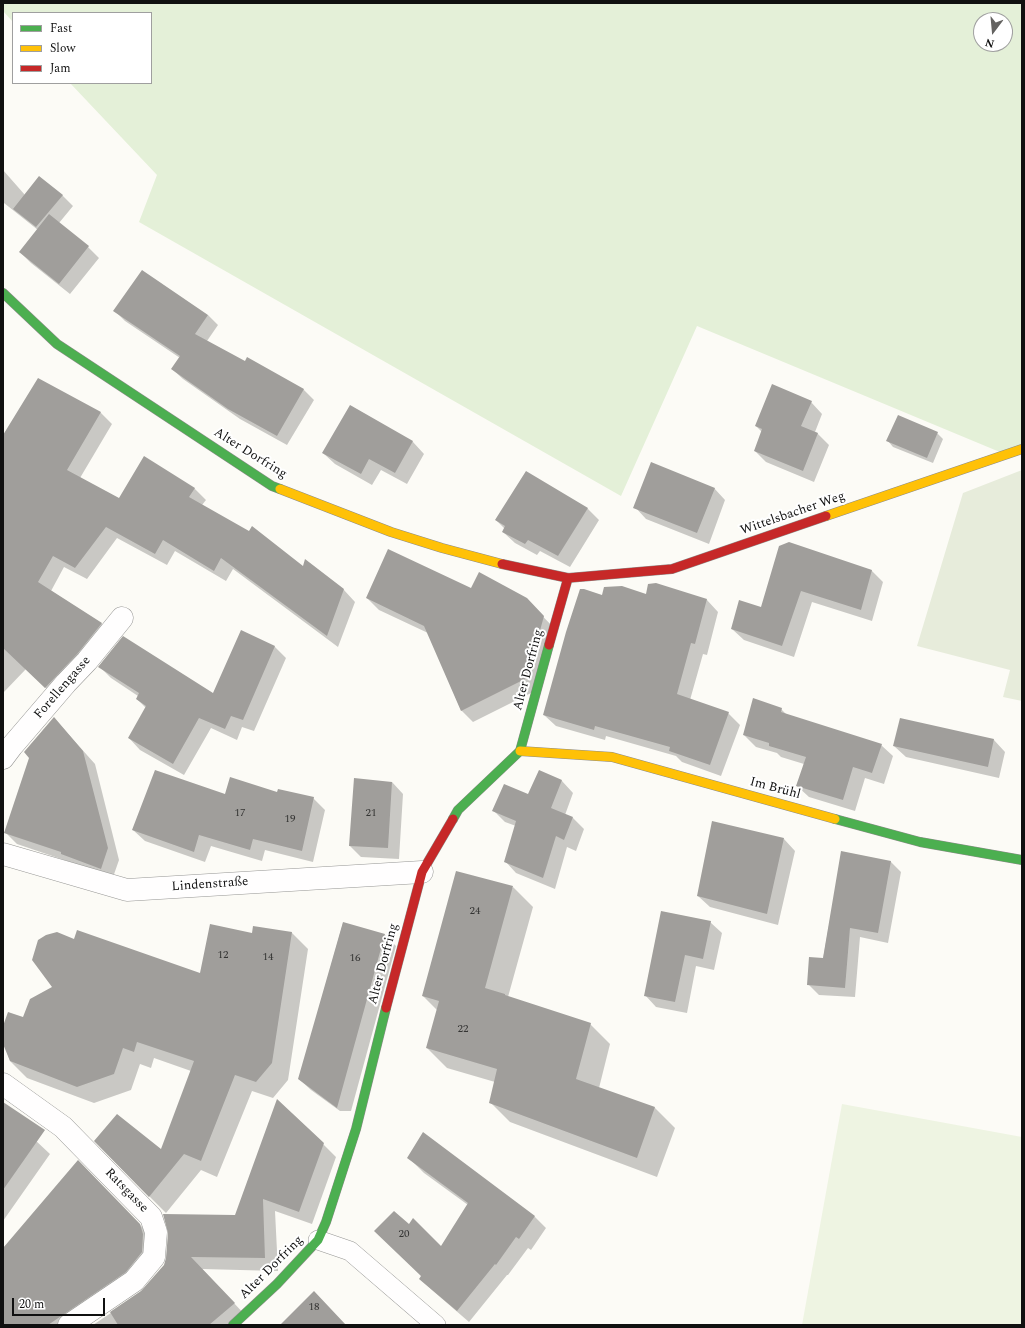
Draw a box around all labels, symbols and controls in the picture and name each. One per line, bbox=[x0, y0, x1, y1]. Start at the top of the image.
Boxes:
legend bbox=[12, 12, 152, 84]
north arrow bbox=[973, 12, 1013, 52]
text: Fast bbox=[50, 19, 72, 38]
text: N bbox=[983, 34, 996, 52]
text: Slow bbox=[50, 39, 75, 58]
text: Jam bbox=[50, 59, 71, 78]
street label: Alter Dorfring bbox=[210, 425, 290, 483]
street label: Wittelsbacher Weg bbox=[739, 489, 847, 539]
street label: Alter Dorfring bbox=[511, 628, 547, 712]
street label: Forellengasse bbox=[31, 653, 95, 723]
street label: Im Brühl bbox=[748, 775, 802, 803]
house number: 17 bbox=[235, 807, 245, 821]
house number: 21 bbox=[366, 807, 376, 821]
house number: 19 bbox=[285, 813, 295, 827]
street label: Lindenstraße bbox=[171, 875, 249, 895]
house number: 24 bbox=[470, 905, 480, 919]
street label: Alter Dorfring bbox=[366, 922, 402, 1006]
house number: 12 bbox=[218, 949, 228, 963]
house number: 14 bbox=[263, 951, 273, 965]
house number: 16 bbox=[350, 952, 360, 966]
house number: 22 bbox=[458, 1023, 468, 1037]
street label: Ratsgasse bbox=[101, 1165, 151, 1217]
house number: 20 bbox=[399, 1228, 409, 1242]
street label: Alter Dorfring bbox=[237, 1233, 307, 1303]
scale bar bbox=[14, 1290, 107, 1316]
text: 20 m bbox=[19, 1295, 44, 1314]
house number: 18 bbox=[309, 1301, 319, 1315]

